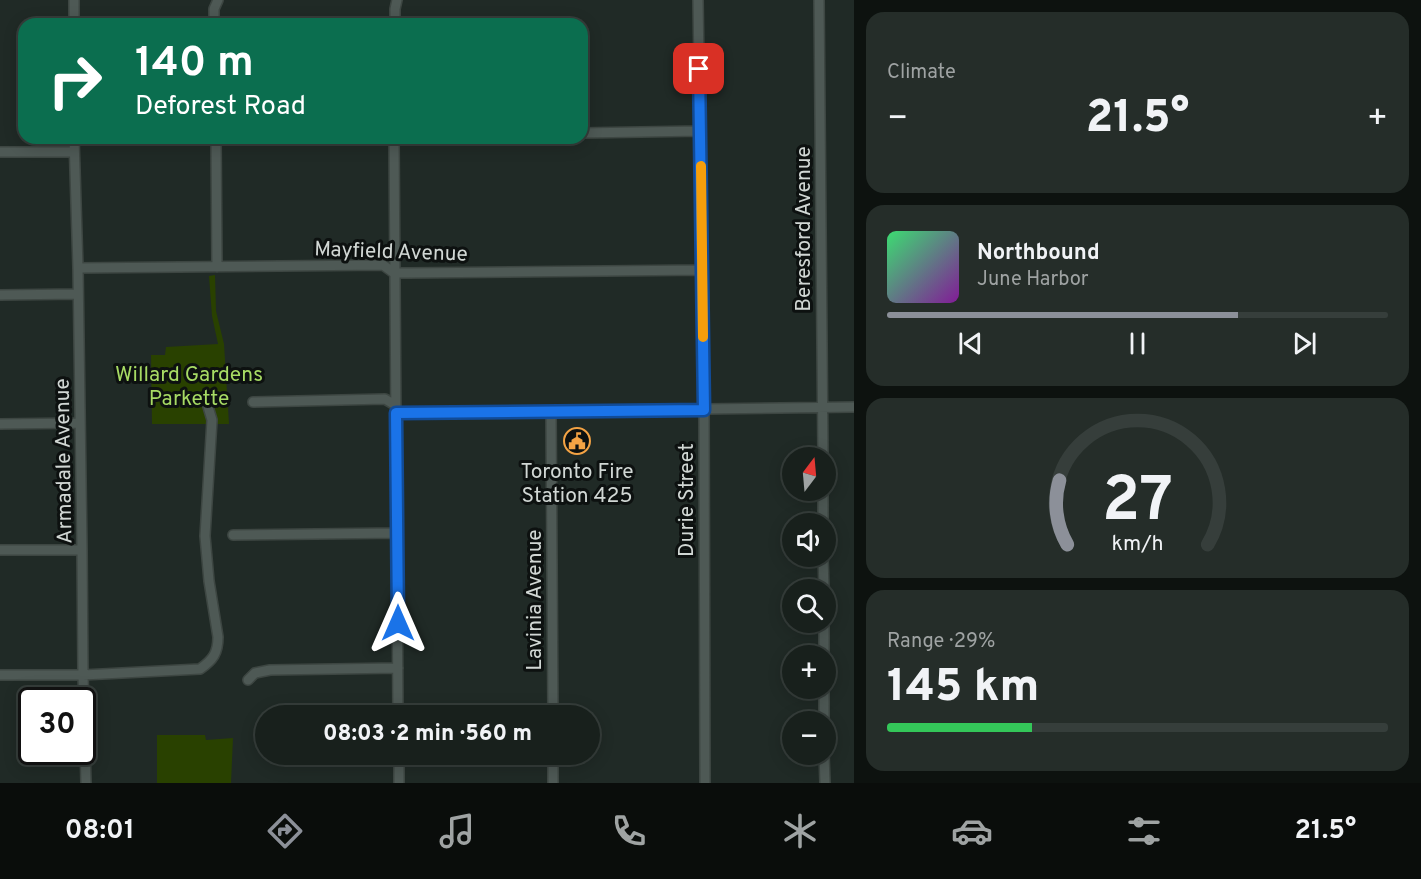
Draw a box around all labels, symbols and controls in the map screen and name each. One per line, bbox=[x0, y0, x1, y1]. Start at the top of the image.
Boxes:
text: 140 m bbox=[135, 38, 254, 91]
icon: right bbox=[36, 42, 114, 120]
pin bbox=[673, 43, 724, 94]
icon: arrive bbox=[682, 52, 715, 85]
text: Climate bbox=[887, 60, 956, 86]
text: Deforest Road bbox=[135, 90, 306, 124]
text: 21.5° bbox=[1086, 91, 1189, 148]
text: − bbox=[887, 99, 908, 141]
text: + bbox=[1367, 99, 1388, 141]
street label: Beresford Avenue bbox=[791, 146, 818, 312]
street label: Mayfield Avenue bbox=[314, 236, 468, 269]
text: Northbound bbox=[977, 240, 1100, 267]
text: June Harbor bbox=[977, 267, 1089, 293]
icon: previous bbox=[954, 327, 987, 360]
icon: pause bbox=[1121, 327, 1154, 360]
icon: next bbox=[1288, 327, 1321, 360]
park label: Willard Gardens Parkette bbox=[115, 362, 263, 413]
street label: Armadale Avenue bbox=[50, 378, 79, 544]
public building icon: Toronto Fire Station 425 bbox=[562, 426, 592, 456]
street label: Durie Street bbox=[674, 443, 701, 557]
north arrow bbox=[782, 447, 836, 501]
map controls bbox=[782, 447, 836, 765]
place label: Toronto Fire Station 425 bbox=[520, 459, 634, 510]
text: 27 bbox=[1102, 464, 1173, 543]
button: sound bbox=[782, 513, 836, 567]
street label: Lavinia Avenue bbox=[522, 529, 549, 671]
text: km/h bbox=[1111, 531, 1164, 558]
button: search bbox=[782, 579, 836, 633]
position arrow bbox=[366, 591, 430, 655]
text: Range · 29% bbox=[887, 629, 995, 655]
button: + bbox=[782, 645, 836, 699]
text: 145 km bbox=[887, 660, 1039, 717]
speed limit sign: 30 bbox=[18, 687, 96, 765]
button: − bbox=[782, 711, 836, 765]
text: 08:03 · 2 min · 560 m bbox=[323, 721, 532, 748]
icon: directions bbox=[264, 810, 306, 852]
icon: music bbox=[436, 810, 478, 852]
icon: phone bbox=[608, 810, 650, 852]
icon: climate bbox=[779, 810, 821, 852]
icon: car bbox=[951, 810, 993, 852]
icon: filters bbox=[1123, 810, 1165, 852]
text: 08:01 bbox=[65, 814, 135, 848]
text: 21.5° bbox=[1294, 814, 1356, 848]

